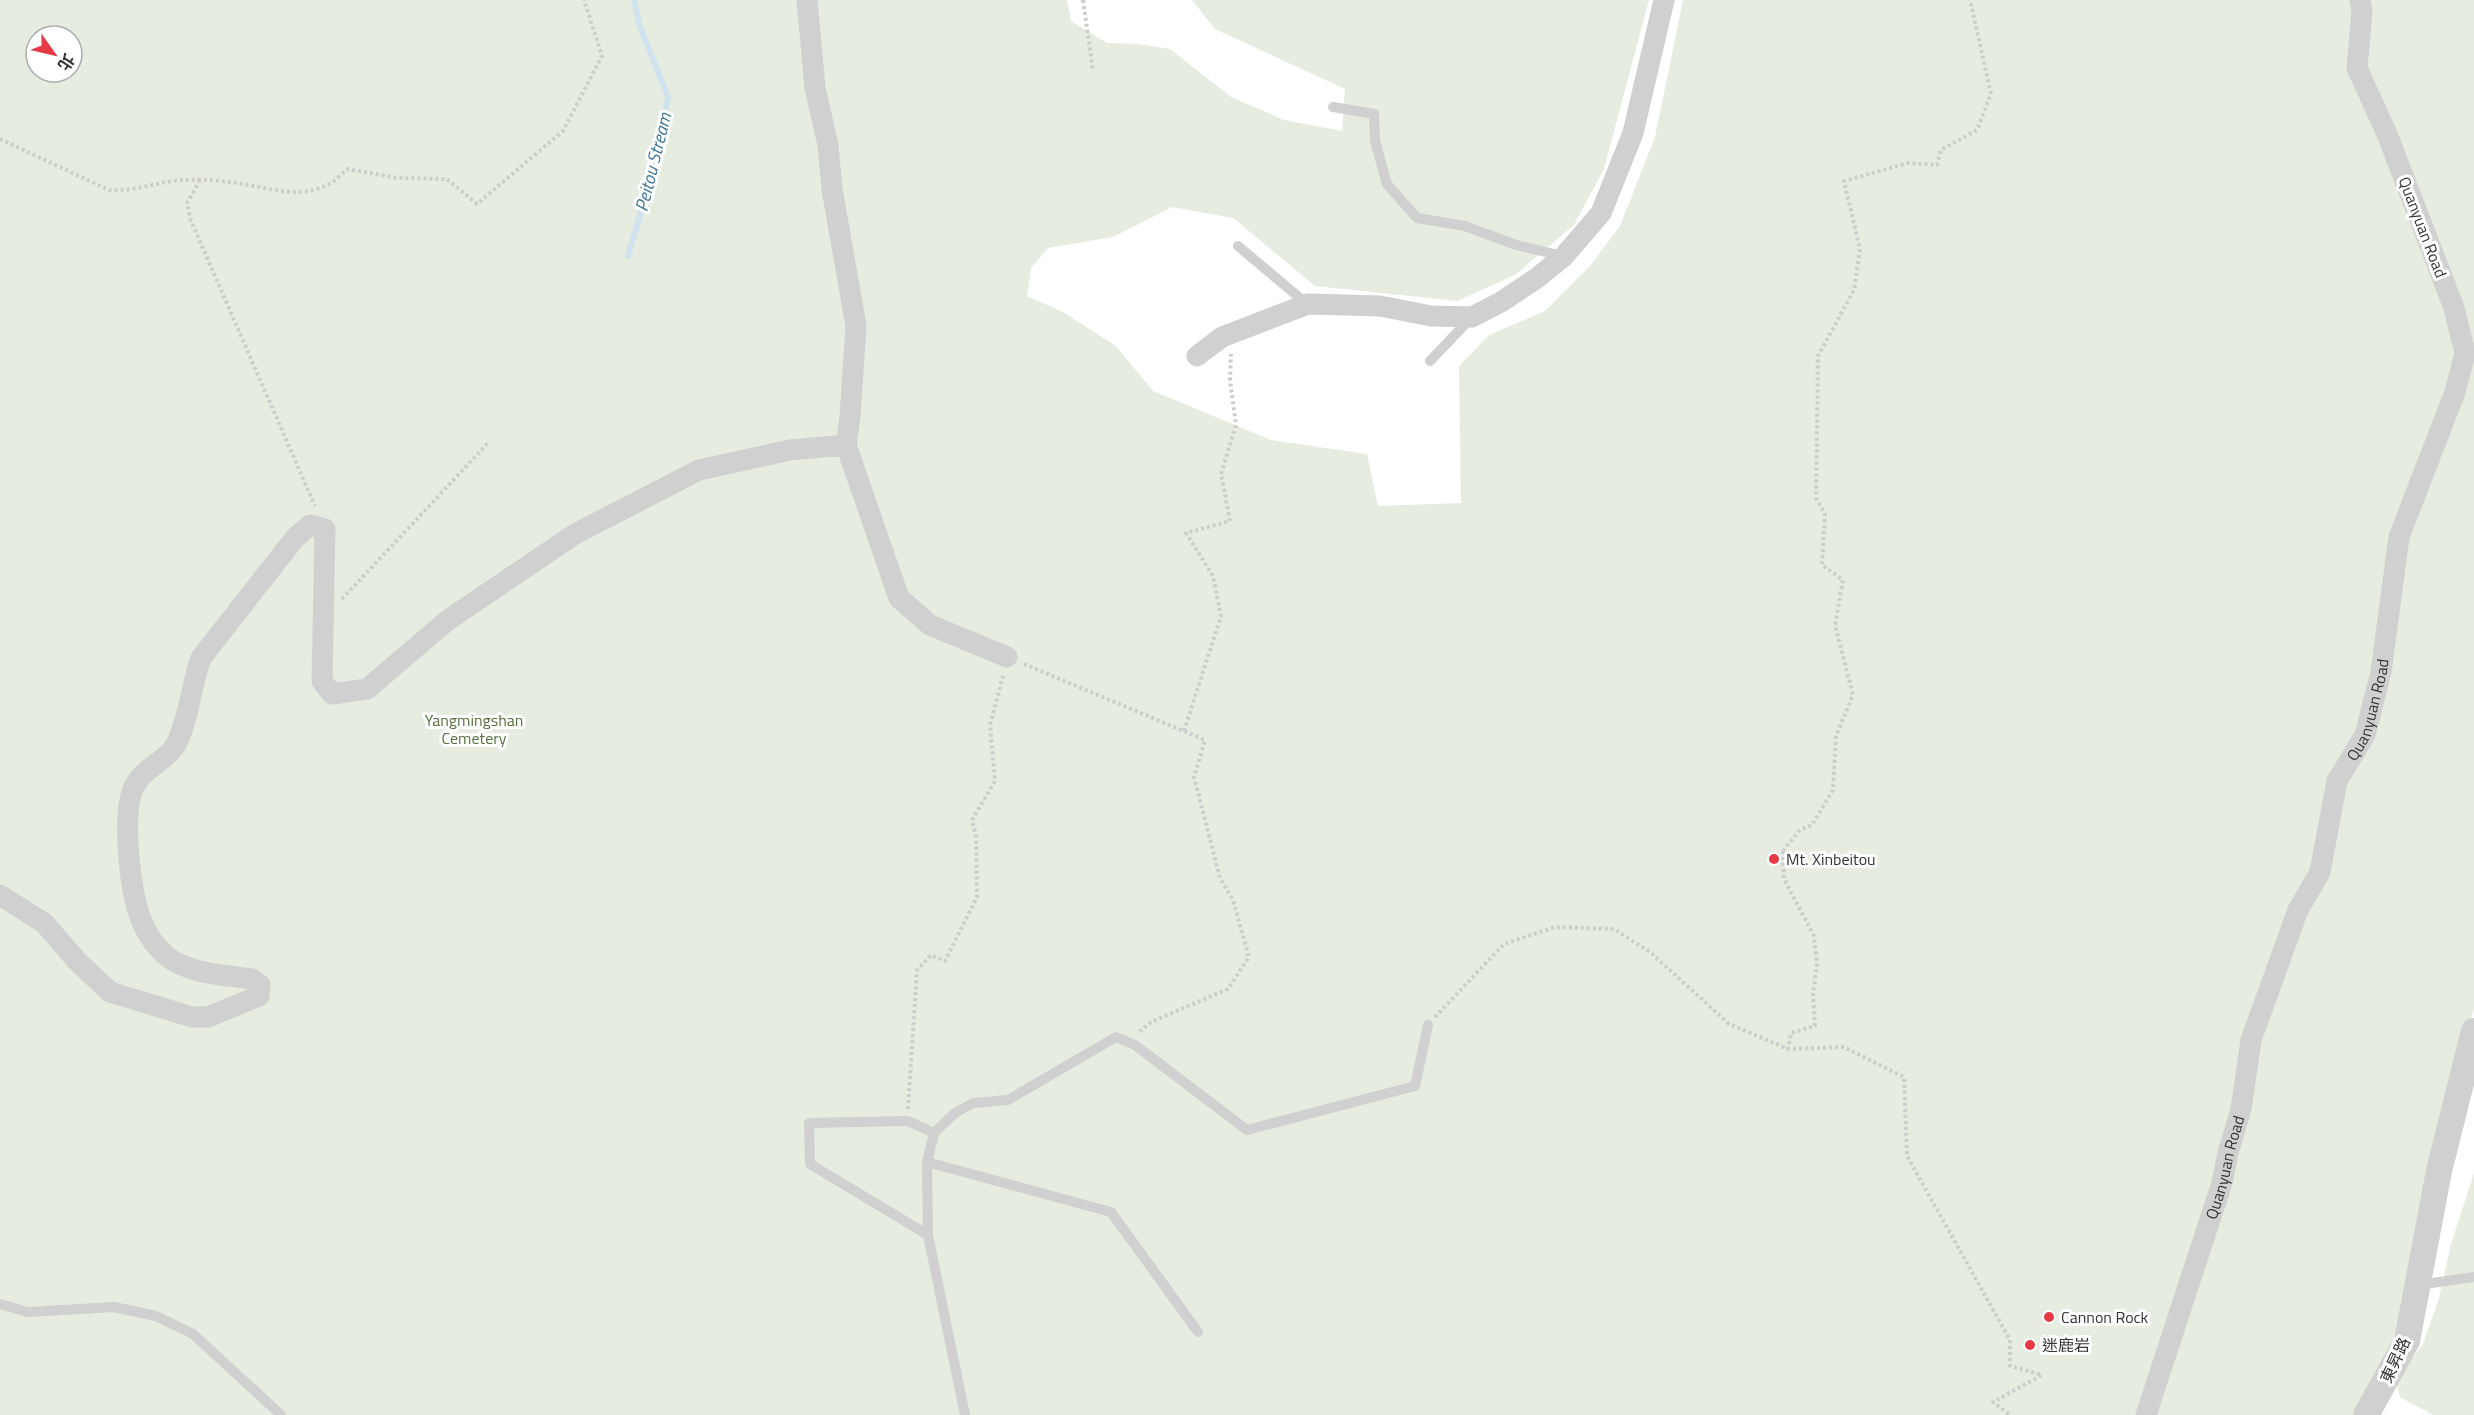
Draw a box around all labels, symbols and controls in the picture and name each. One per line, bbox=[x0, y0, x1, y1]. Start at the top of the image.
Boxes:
north arrow bbox=[24, 24, 84, 84]
text: 北 bbox=[52, 49, 81, 76]
water label: Peitou Stream bbox=[628, 109, 679, 214]
street label: Quanyuan Road bbox=[2393, 173, 2453, 281]
street label: Quanyuan Road bbox=[2340, 657, 2395, 765]
park label: Yangmingshan Cemetery bbox=[425, 708, 523, 750]
place label: Mt. Xinbeitou bbox=[1786, 847, 1876, 871]
marker: Mt. Xinbeitou bbox=[1767, 852, 1781, 866]
street label: Quanyuan Road bbox=[2199, 1113, 2250, 1222]
place label: Cannon Rock bbox=[2061, 1305, 2149, 1329]
marker: Cannon Rock bbox=[2042, 1310, 2056, 1324]
place label: 迷鹿岩 bbox=[2042, 1333, 2090, 1357]
street label: 東昇路 bbox=[2374, 1333, 2416, 1387]
marker: 迷鹿岩 bbox=[2023, 1338, 2037, 1352]

